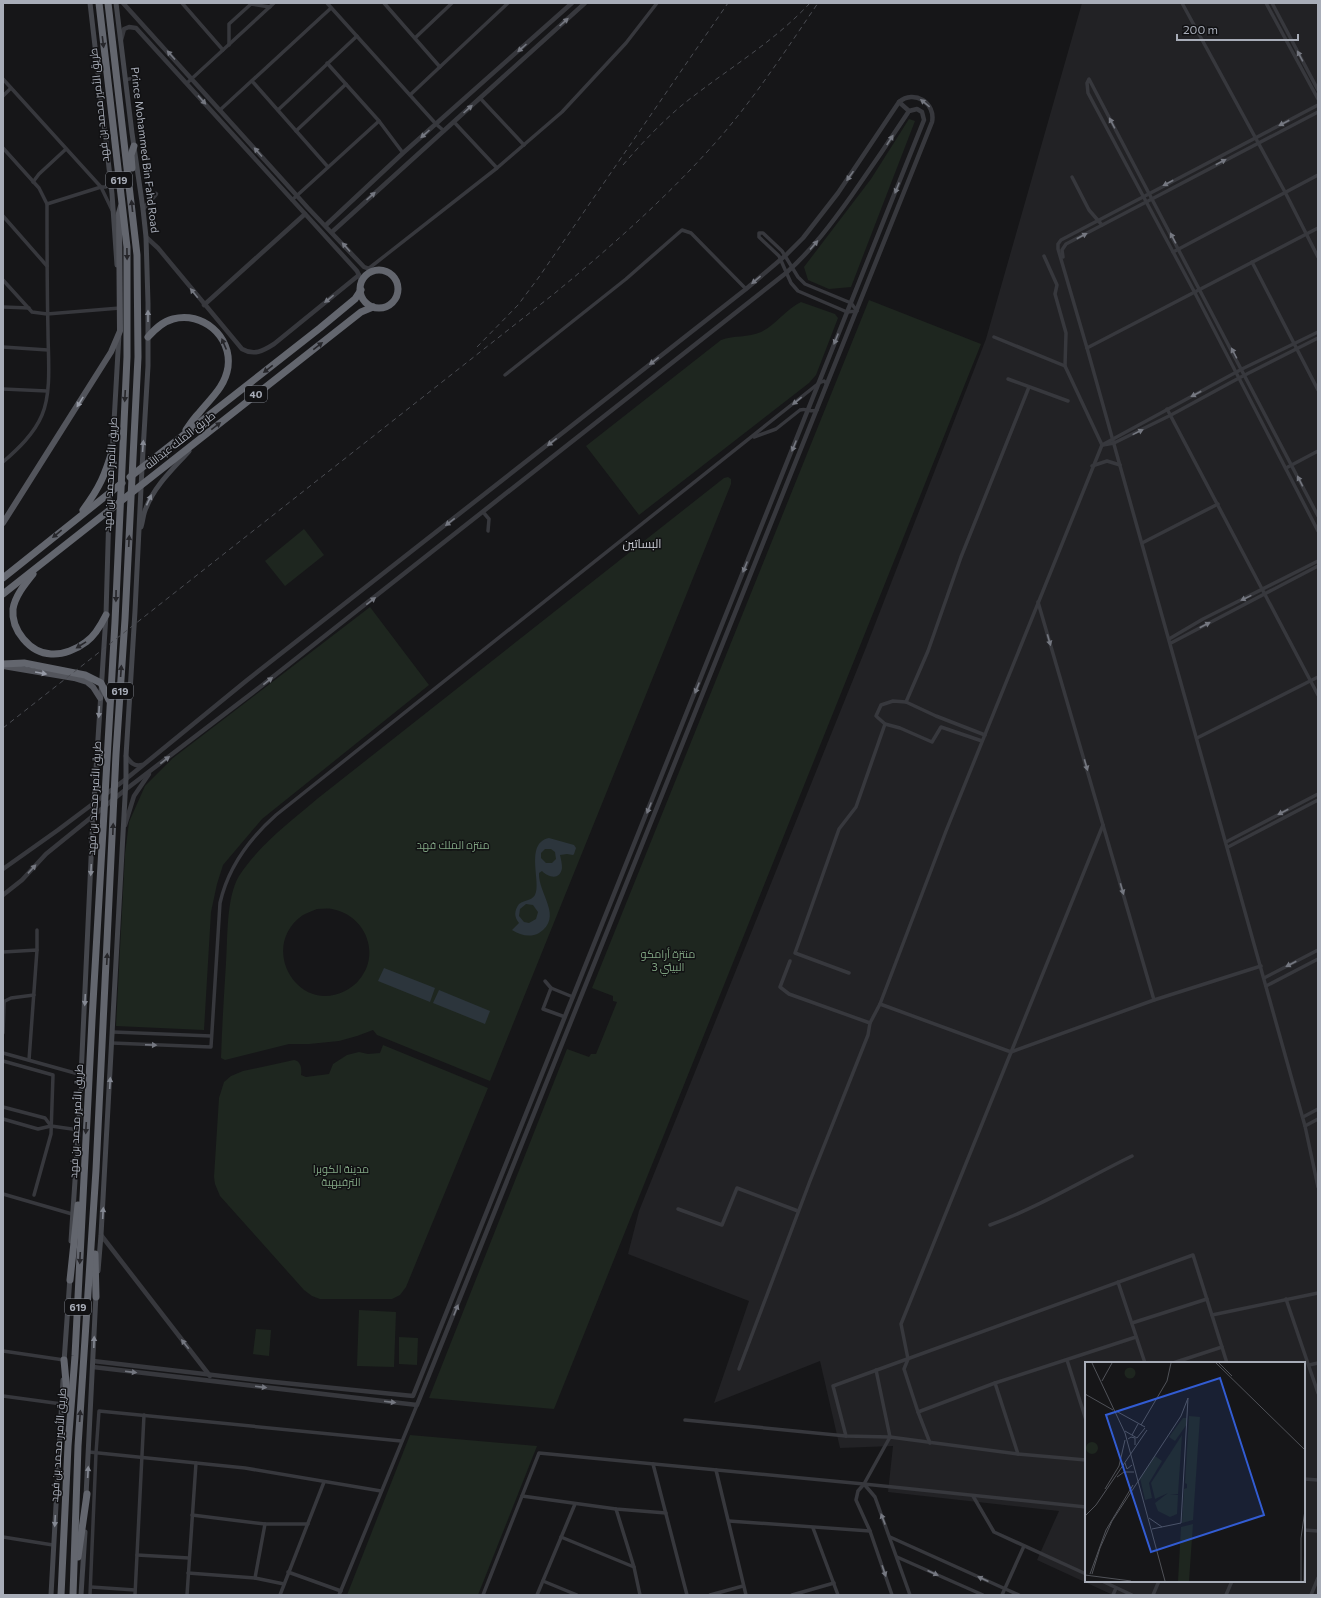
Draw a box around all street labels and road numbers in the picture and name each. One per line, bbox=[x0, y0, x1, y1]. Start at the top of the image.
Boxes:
street label: طريق الأمير محمد بن فهد bbox=[86, 47, 112, 163]
street label: Prince Mohammed Bin Fahd Road bbox=[129, 66, 162, 234]
road number: 619 bbox=[106, 172, 132, 188]
road number: 40 bbox=[245, 386, 267, 402]
street label: طريق الملك عبدالله bbox=[141, 407, 218, 472]
street label: طريق الأمير محمد بن فهد bbox=[100, 416, 120, 532]
road number: 619 bbox=[107, 683, 133, 699]
street label: طريق الأمير محمد بن فهد bbox=[84, 740, 104, 856]
street label: طريق الأمير محمد بن فهد bbox=[66, 1063, 86, 1179]
road number: 619 bbox=[65, 1299, 91, 1315]
street label: طريق الأمير محمد بن فهد bbox=[47, 1387, 69, 1503]

